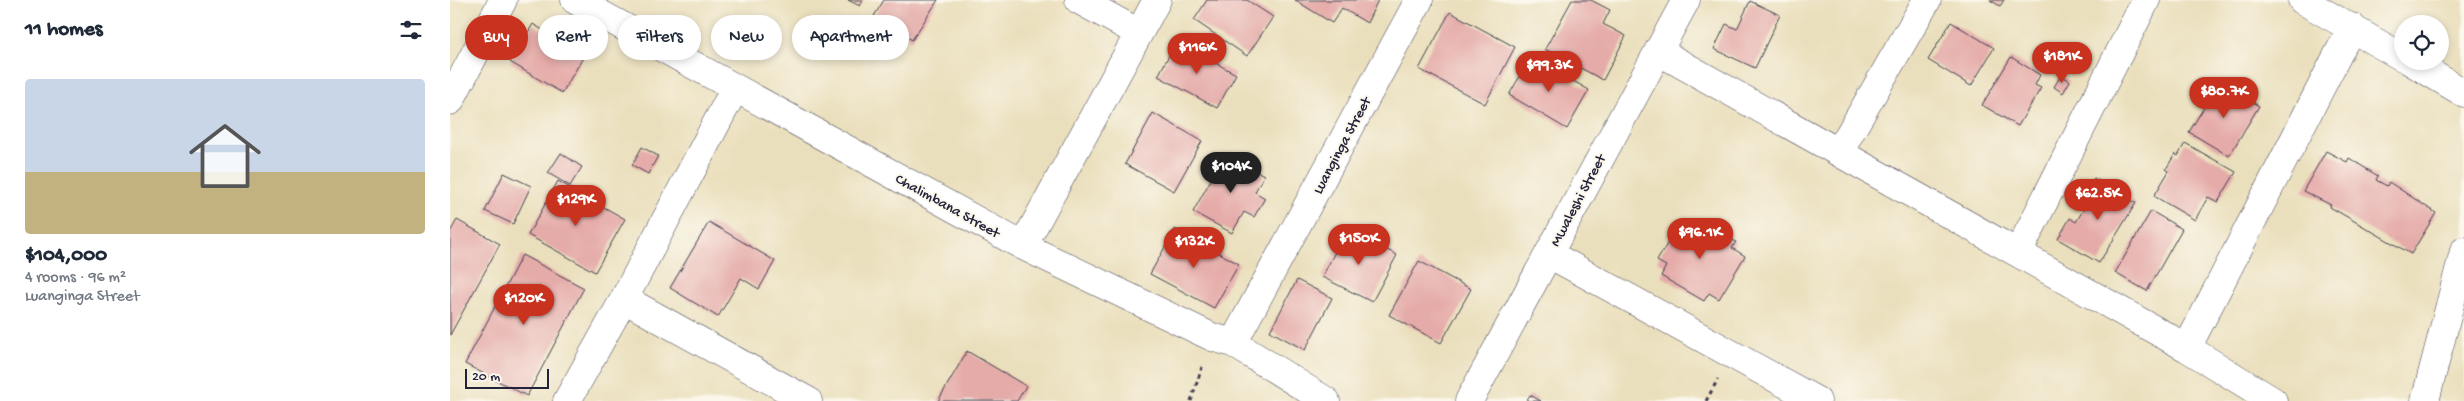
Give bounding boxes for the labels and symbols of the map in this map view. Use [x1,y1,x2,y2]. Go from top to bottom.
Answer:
pin: $116K [1162,32,1232,75]
pin: $181K [2027,42,2097,84]
pin: $99.3K [1508,51,1590,93]
pin: $80.7K [2183,76,2265,119]
street label: Luanginga Street [1310,93,1377,198]
street label: Mwaleshi Street [1547,150,1611,250]
pin: $104K [1196,152,1266,194]
street label: Chalimbana Street [892,171,1004,244]
pin: $62.5K [2057,178,2139,221]
pin: $129K [541,184,611,227]
pin: $96.1K [1659,218,1741,260]
pin: $150K [1324,224,1394,266]
pin: $132K [1159,226,1229,269]
pin: $120K [489,284,559,326]
scale bar [465,366,549,389]

